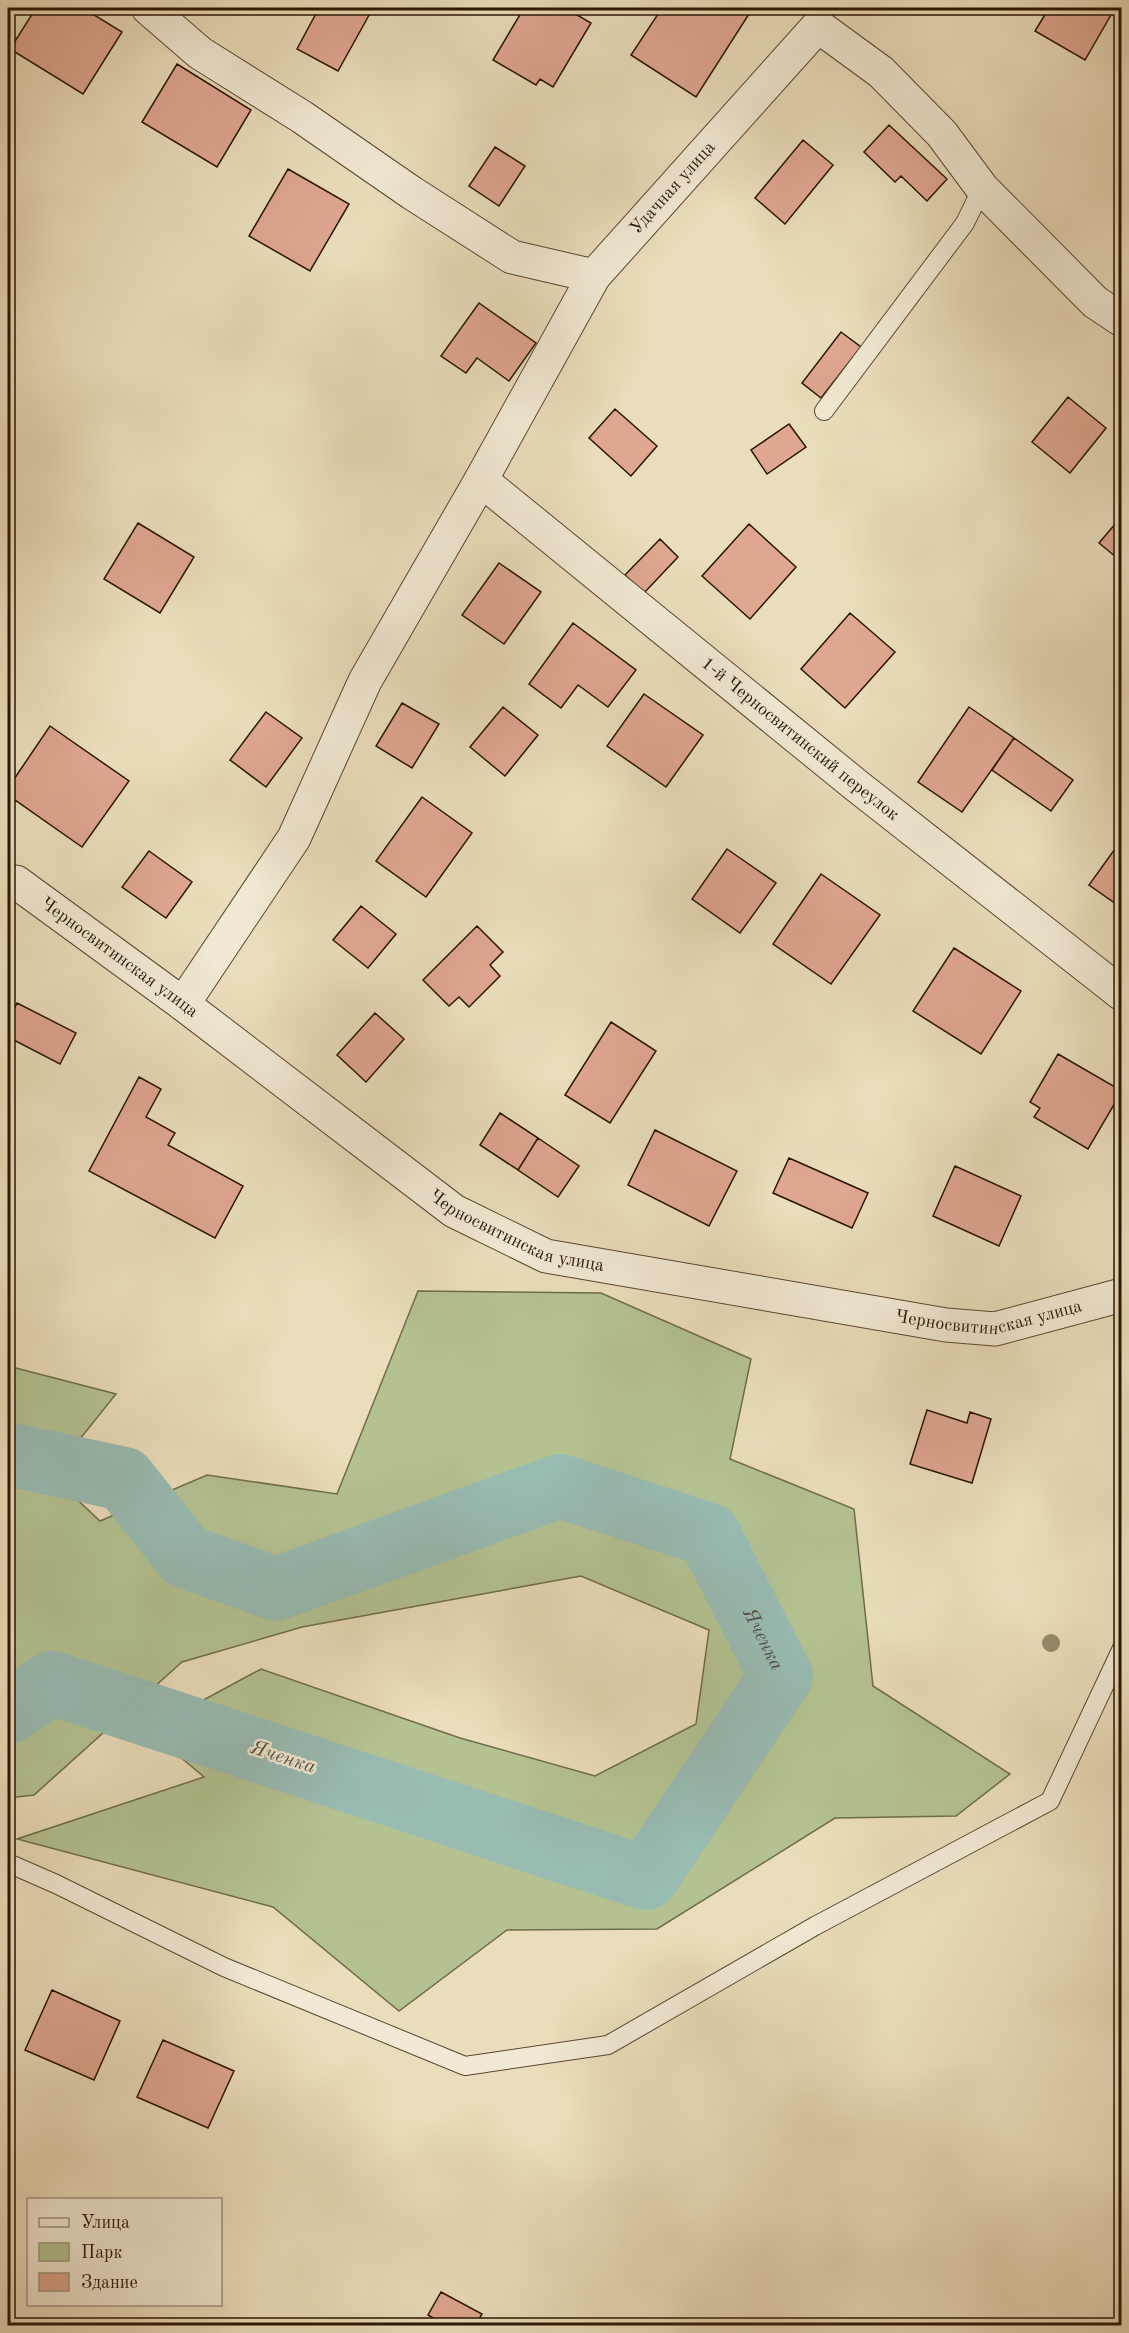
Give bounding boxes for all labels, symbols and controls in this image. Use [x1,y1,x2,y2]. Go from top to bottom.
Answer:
street label: Удачная улица [627,138,719,238]
street label: 1-й Черносвитинский переулок [698,654,902,824]
street label: Черносвитинская улица [37,894,201,1021]
street label: Черносвитинская улица [426,1186,606,1275]
street label: Черносвитинская улица [894,1297,1084,1338]
water label: Яченка [738,1605,787,1674]
water label: Яченка [248,1738,318,1778]
legend [27,2198,222,2306]
text: Улица [81,2214,130,2232]
text: Парк [81,2244,122,2262]
text: Здание [81,2274,138,2292]

